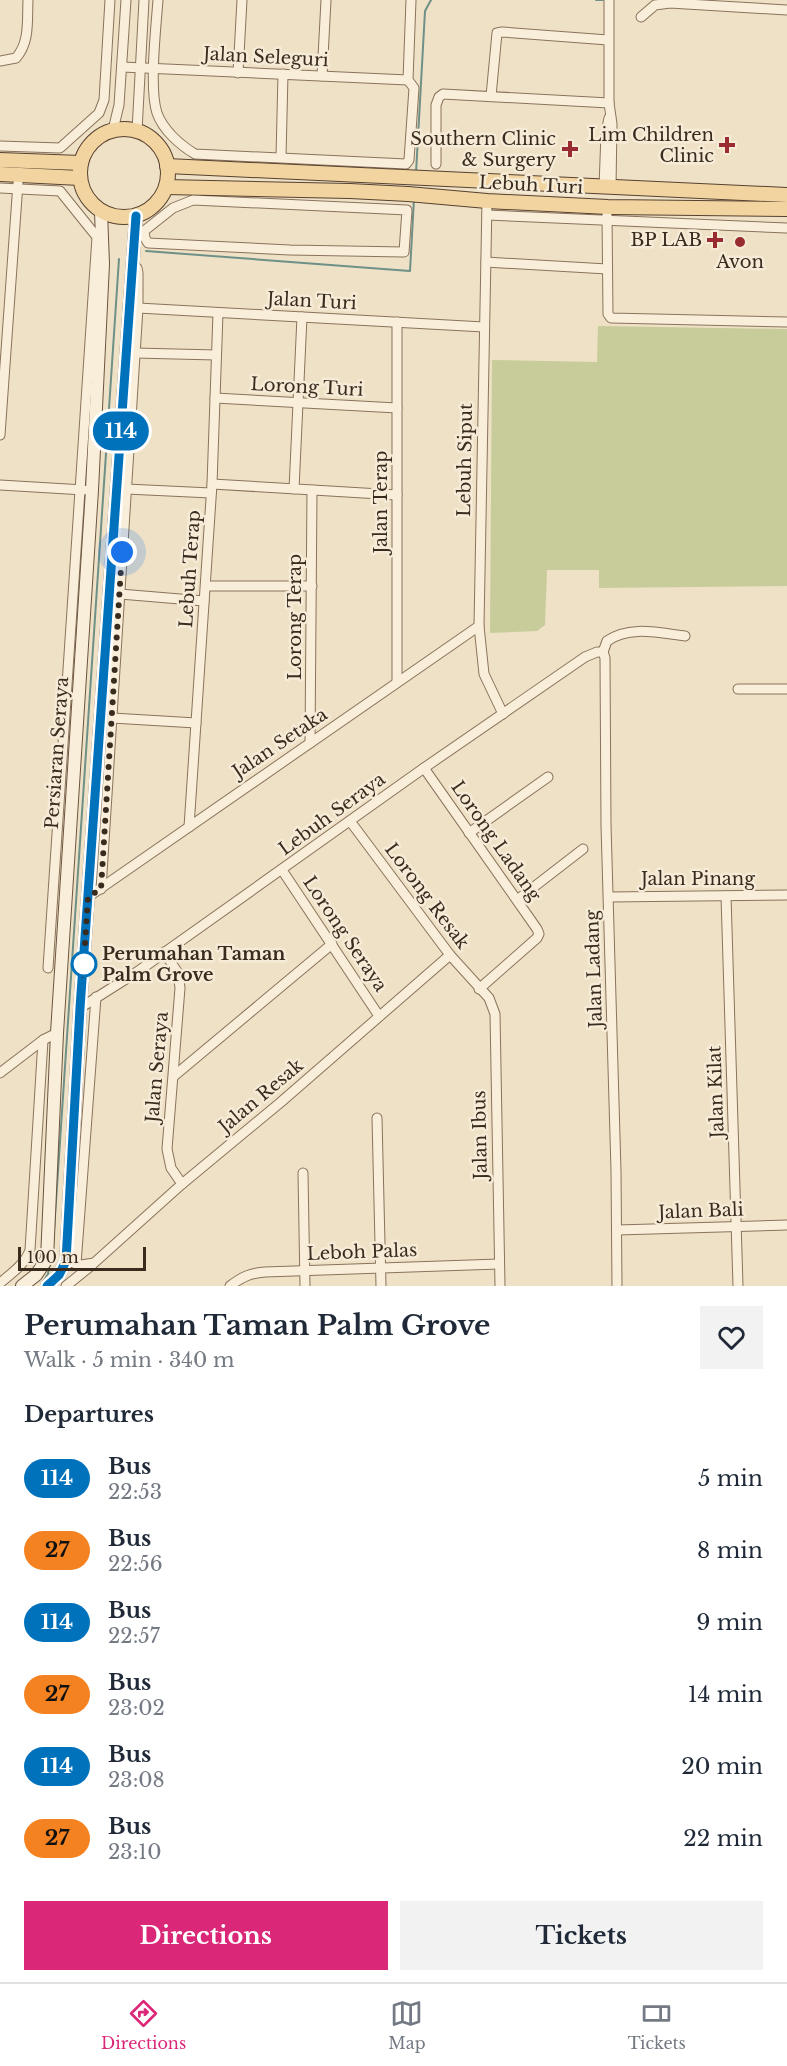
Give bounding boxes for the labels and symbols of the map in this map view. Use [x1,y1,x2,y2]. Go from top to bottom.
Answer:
street label: Jalan Seleguri [201,43,329,71]
place label: Lim Children Clinic [588,124,714,167]
place label: Southern Clinic & Surgery [410,128,556,171]
marker: Lim Children Clinic [718,136,736,154]
marker: Southern Clinic & Surgery [561,140,579,158]
street label: Lebuh Turi [478,171,584,199]
place label: BP LAB [631,229,702,251]
marker: BP LAB [706,231,724,249]
marker: Avon [733,235,747,249]
place label: Avon [715,251,764,273]
street label: Jalan Turi [265,288,357,314]
street label: Lorong Turi [250,373,364,401]
street label: Lebuh Siput [453,403,477,517]
line badge: 114 [86,412,156,450]
street label: Jalan Terap [370,451,392,555]
street label: Lebuh Terap [175,509,205,629]
your location [107,537,137,567]
street label: Lorong Terap [284,554,306,680]
street label: Persiaran Seraya [41,676,73,830]
street label: Jalan Setaka [227,703,332,784]
street label: Lebuh Seraya [274,768,390,860]
street label: Lorong Ladang [446,777,546,905]
street label: Lorong Resak [380,839,474,953]
street label: Jalan Pinang [639,868,755,890]
street label: Lorong Seraya [298,872,392,996]
street label: Jalan Ladang [581,909,607,1030]
place label: Perumahan Taman Palm Grove [102,943,285,986]
marker: Perumahan Taman Palm Grove [71,951,97,977]
street label: Jalan Seraya [141,1011,173,1125]
street label: Jalan Kilat [703,1045,729,1141]
street label: Jalan Resak [213,1054,308,1139]
street label: Jalan Ibus [468,1090,492,1182]
street label: Jalan Bali [656,1199,744,1224]
street label: Leboh Palas [306,1239,418,1265]
scale bar [18,1244,146,1272]

